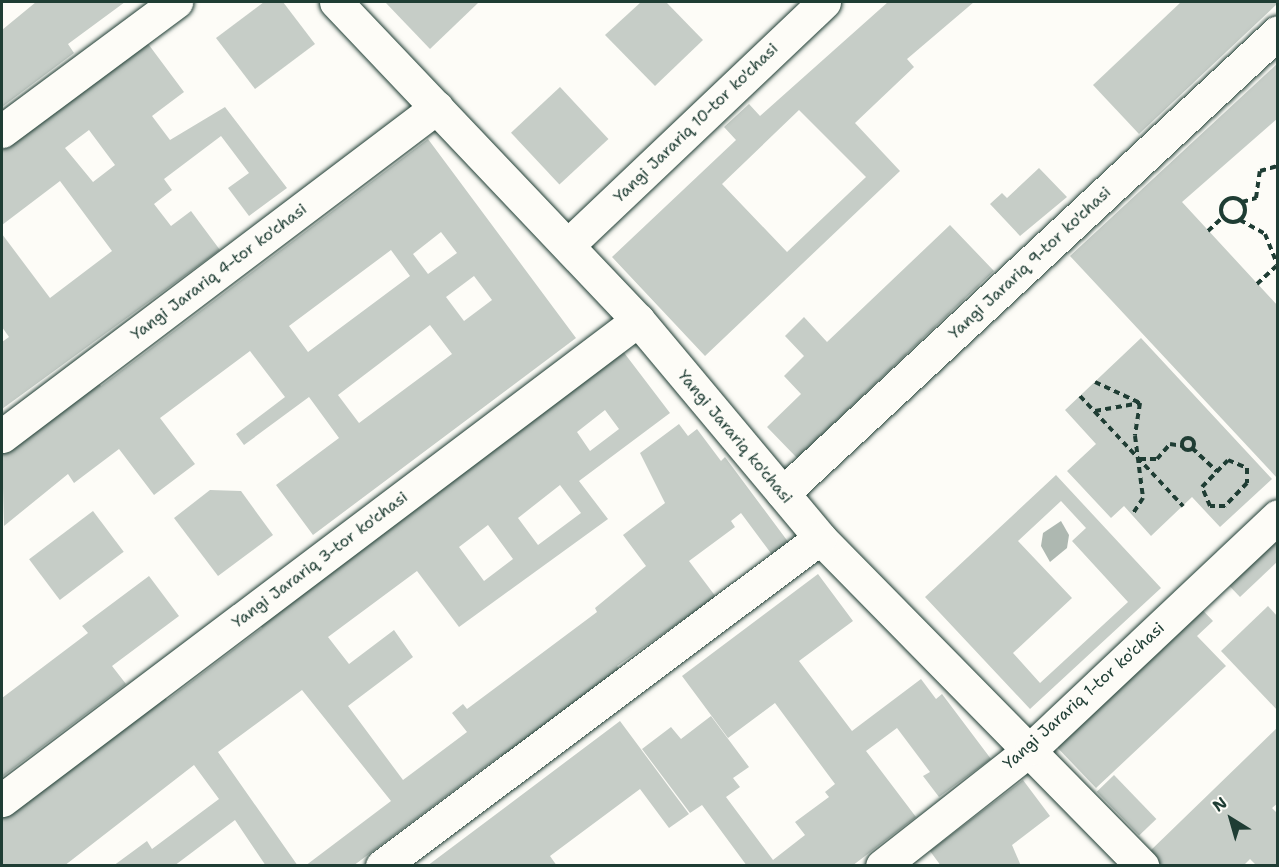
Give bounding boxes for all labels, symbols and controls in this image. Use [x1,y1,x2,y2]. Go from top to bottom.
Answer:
street label: Yangi Jarariq 10-tor ko'chasi [610,39,782,207]
street label: Yangi Jarariq 9-tor ko'chasi [945,183,1115,343]
street label: Yangi Jarariq 4-tor ko'chasi [127,200,311,344]
street label: Yangi Jarariq ko'chasi [674,366,796,508]
street label: Yangi Jarariq 3-tor ko'chasi [228,488,412,632]
street label: Yangi Jarariq 1-tor ko'chasi [999,619,1169,773]
north arrow [1201,789,1261,849]
text: N [1208,792,1231,816]

